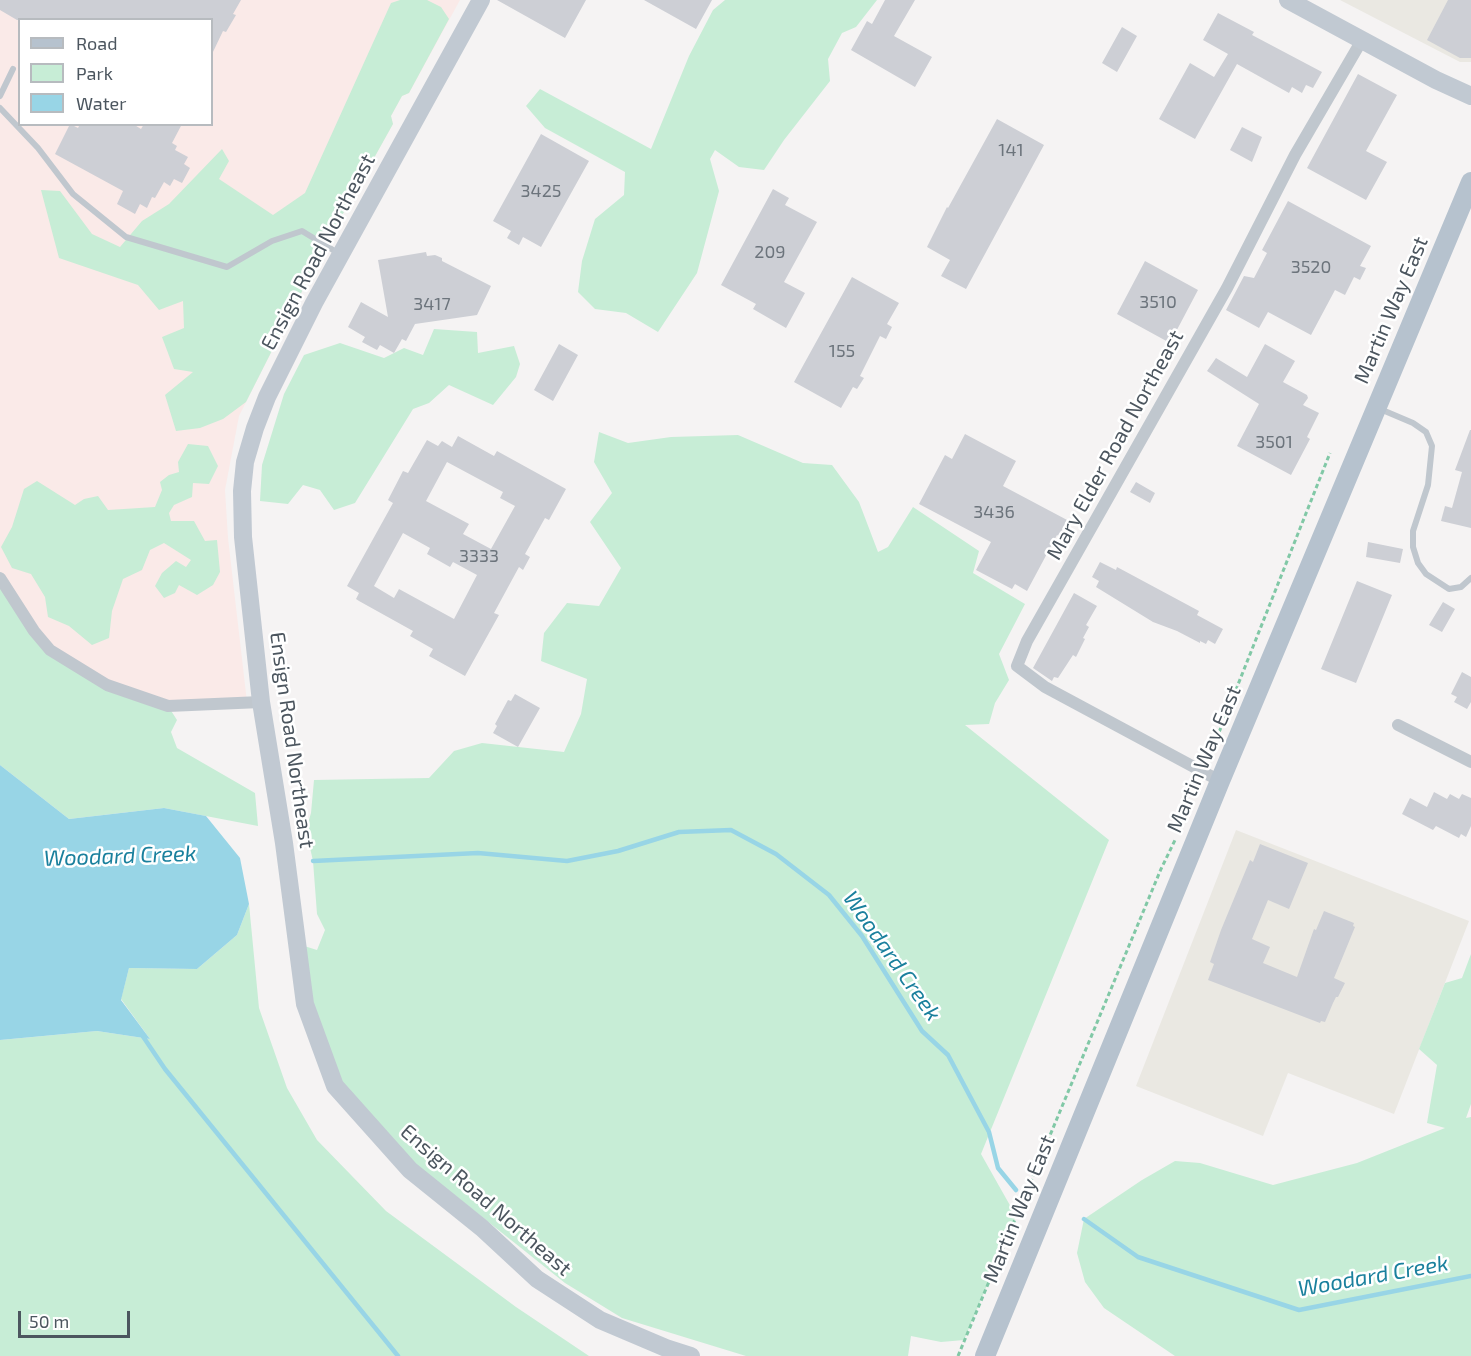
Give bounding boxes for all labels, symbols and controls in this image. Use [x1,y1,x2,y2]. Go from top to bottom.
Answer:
legend [18,18,213,126]
text: Road [76,32,117,54]
text: Park [76,62,113,84]
text: Water [76,92,126,114]
house number: 141 [998,139,1024,161]
street label: Ensign Road Northeast [256,150,380,354]
house number: 3425 [521,180,561,202]
street label: Martin Way East [1349,233,1433,387]
house number: 209 [754,241,786,263]
house number: 3520 [1291,256,1331,278]
house number: 3510 [1139,291,1177,313]
house number: 3417 [413,293,451,315]
street label: Mary Elder Road Northeast [1041,326,1189,564]
house number: 155 [829,340,855,362]
house number: 3501 [1255,431,1293,453]
house number: 3436 [973,501,1015,523]
house number: 3333 [459,545,499,567]
street label: Ensign Road Northeast [264,630,320,850]
street label: Martin Way East [1162,682,1246,836]
water label: Woodard Creek [43,840,197,872]
water label: Woodard Creek [837,886,947,1026]
street label: Ensign Road Northeast [395,1119,577,1281]
street label: Martin Way East [978,1131,1060,1287]
water label: Woodard Creek [1296,1250,1450,1302]
scale bar [21,1299,134,1337]
text: 50 m [29,1310,69,1332]

